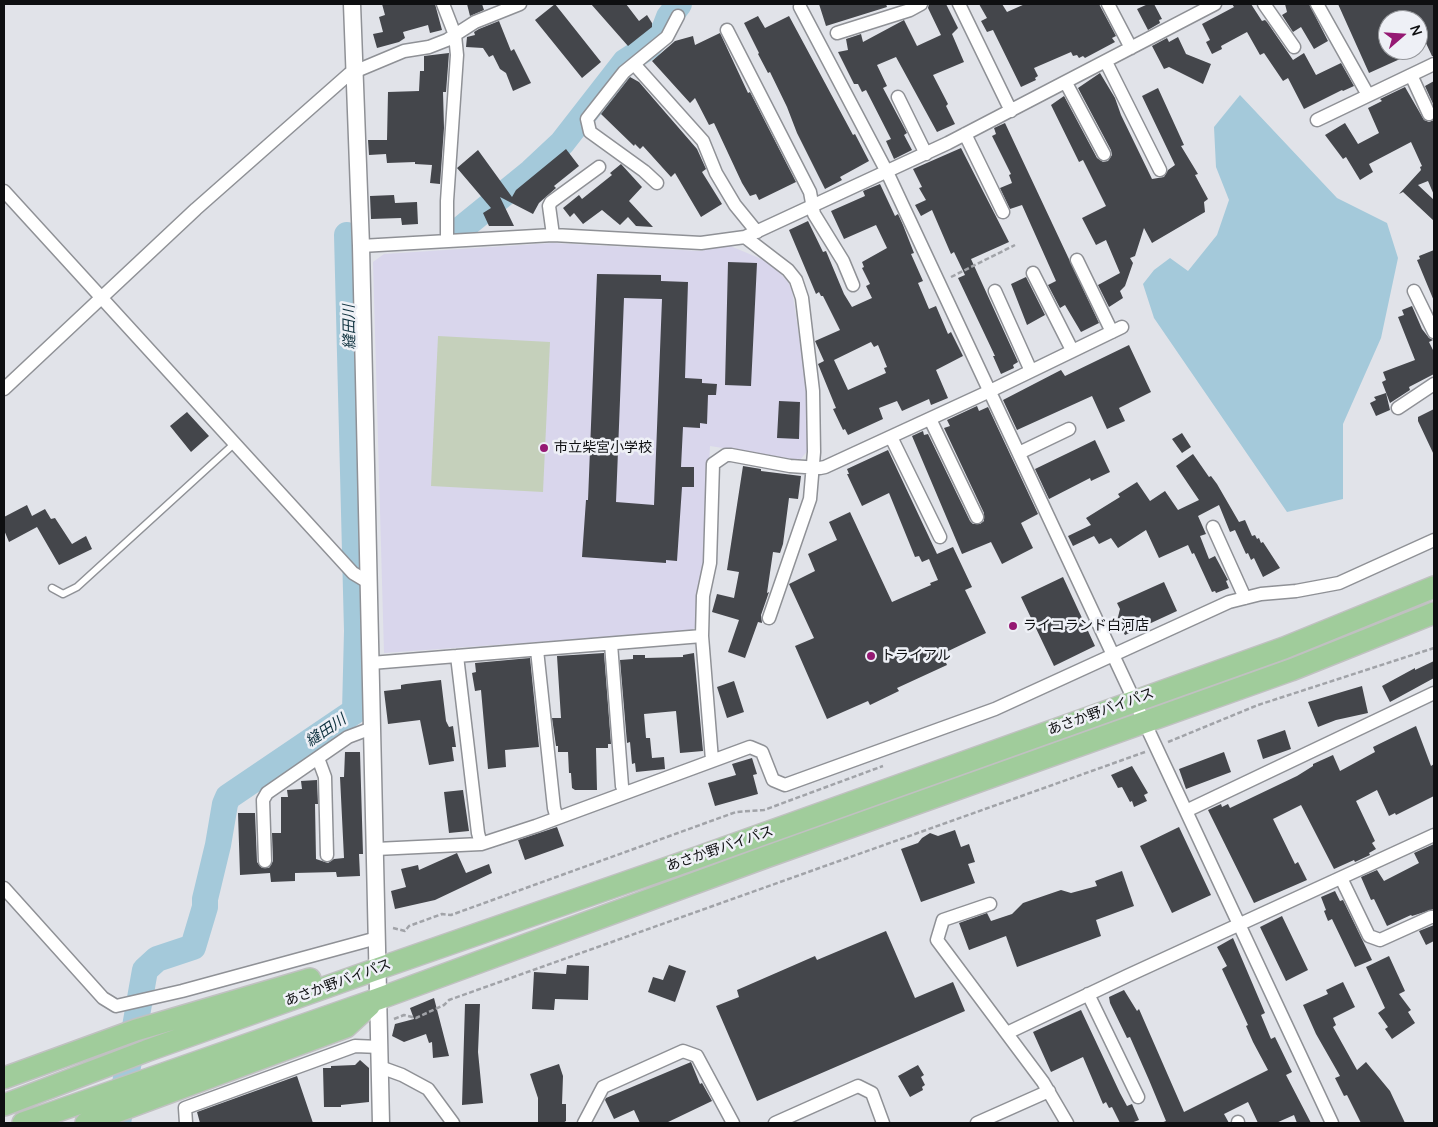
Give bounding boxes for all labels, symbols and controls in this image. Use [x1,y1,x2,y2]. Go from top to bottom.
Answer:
north arrow [1378,10,1428,60]
text: N [1406,22,1427,38]
water label: 縫田川 [341,304,359,350]
place label: 市立柴宮小学校 [554,440,652,456]
marker: 市立柴宮小学校 [538,442,550,454]
place label: ライコランド白河店 [1023,618,1149,634]
marker: ライコランド白河店 [1007,620,1019,632]
place label: トライアル [881,648,951,664]
marker: トライアル [865,650,877,662]
street label: あさか野バイパス [1046,685,1156,739]
water label: 縫田川 [302,711,350,751]
street label: あさか野バイパス [664,823,776,875]
street label: あさか野バイパス [283,956,393,1010]

